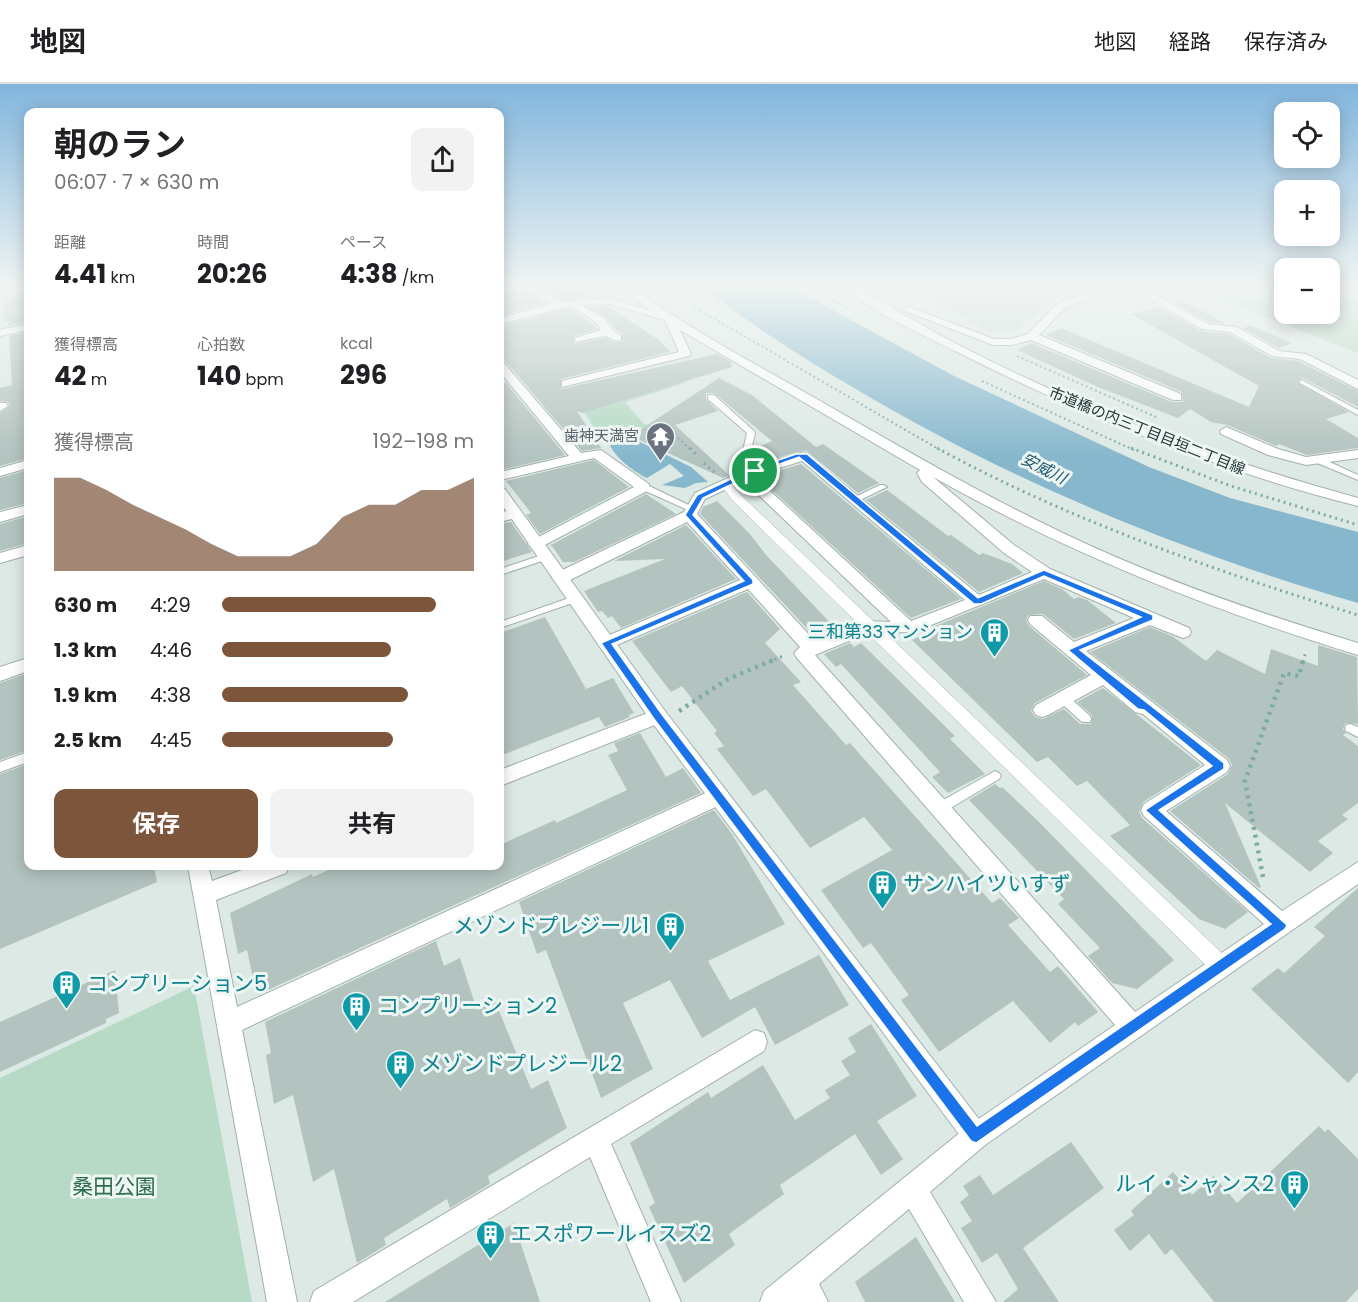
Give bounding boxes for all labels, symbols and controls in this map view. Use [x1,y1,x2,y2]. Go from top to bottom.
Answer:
text: 地図 [30,22,86,61]
text: 地図 [1094,27,1136,56]
text: 経路 [1169,27,1211,56]
text: 保存済み [1244,27,1328,56]
map controls [1274,102,1340,324]
button: locate [1274,102,1340,168]
text: 朝のラン [54,121,186,168]
button: share [411,128,474,191]
text: 06:07 · 7 × 630 m [54,168,219,196]
button: + [1274,180,1340,246]
text: 距離 [54,231,86,254]
text: 時間 [197,231,229,254]
text: ペース [340,231,387,254]
text: 4.41 [54,256,106,292]
text: 20:26 [197,256,268,292]
text: 4:38 [340,256,398,292]
button: − [1274,258,1340,324]
text: km [106,266,135,289]
text: /km [398,266,434,289]
text: kcal [340,332,373,355]
text: 獲得標高 [54,333,118,356]
text: 心拍数 [197,333,245,356]
text: 296 [340,357,387,393]
text: 42 [54,358,86,394]
text: 140 [197,358,241,394]
text: m [86,368,107,391]
text: bpm [241,368,284,391]
street label: 市道橋の内三丁目目垣二丁目線 [1046,381,1248,480]
temple icon: 歯神天満宮 [644,420,676,462]
place label: 歯神天満宮 [564,425,639,446]
text: 192–198 m [372,427,474,455]
text: 獲得標高 [54,428,134,456]
pin [729,445,780,496]
water label: 安威川 [1017,447,1072,490]
icon: arrive [738,454,771,487]
text: 630 m [54,591,117,619]
text: 4:29 [150,591,191,619]
building icon: 三和第33マンション [978,616,1010,658]
place label: 三和第33マンション [808,619,973,644]
text: 1.3 km [54,636,117,664]
text: 4:46 [150,636,192,664]
text: 1.9 km [54,681,117,709]
text: 4:38 [150,681,191,709]
text: 2.5 km [54,726,122,754]
text: 4:45 [150,726,192,754]
button: 保存 [54,789,258,858]
button: 共有 [270,789,474,858]
building icon: サンハイツいすず [866,868,898,910]
place label: サンハイツいすず [903,869,1071,898]
building icon: メゾンドプレジール1 [654,910,686,952]
place label: メゾンドプレジール1 [453,911,649,940]
building icon: コンプリーション5 [50,968,82,1010]
place label: コンプリーション5 [87,969,267,998]
building icon: コンプリーション2 [341,990,373,1032]
place label: コンプリーション2 [378,991,557,1020]
building icon: メゾンドプレジール2 [384,1048,416,1090]
place label: メゾンドプレジール2 [421,1049,622,1078]
building icon: ルイ・シャンス2 [1279,1168,1311,1210]
place label: ルイ・シャンス2 [1115,1169,1274,1198]
park label: 桑田公園 [72,1172,156,1201]
building icon: エスポワールイスズ2 [474,1218,506,1260]
place label: エスポワールイスズ2 [511,1219,711,1248]

